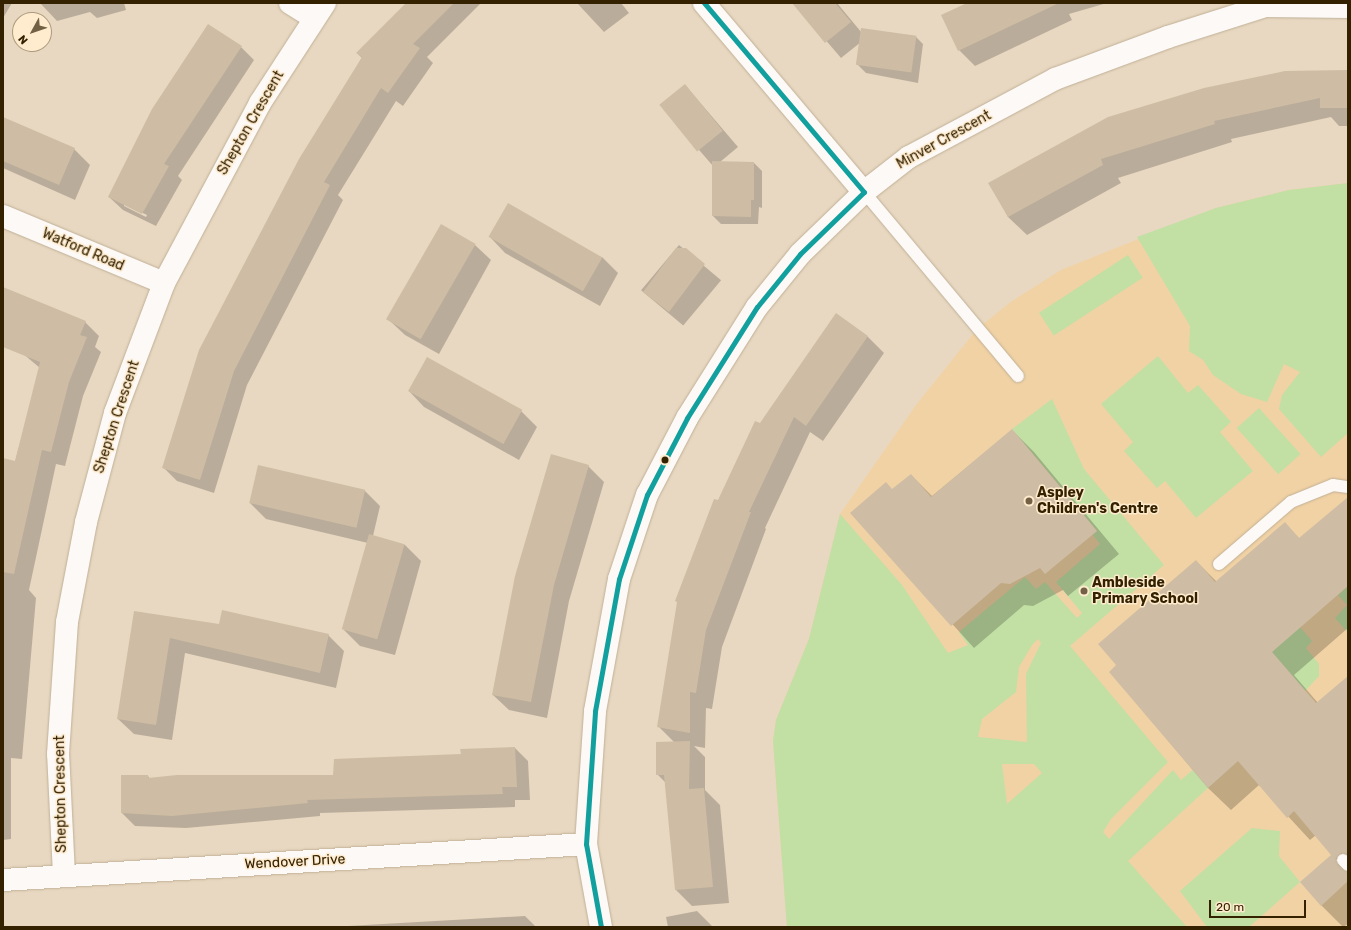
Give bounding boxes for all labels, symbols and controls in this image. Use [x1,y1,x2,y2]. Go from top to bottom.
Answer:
north arrow [12,12,52,52]
text: N [16,32,31,47]
street label: Shepton Crescent [214,68,288,178]
street label: Minver Crescent [894,107,994,173]
street label: Watford Road [39,225,127,275]
street label: Shepton Crescent [91,358,143,476]
unlabelled marker [660,455,670,465]
place label: Aspley Children's Centre [1037,485,1158,518]
marker: Aspley Children's Centre [1024,496,1034,506]
place label: Ambleside Primary School [1092,575,1198,608]
marker: Ambleside Primary School [1079,586,1089,596]
street label: Shepton Crescent [52,735,70,853]
street label: Wendover Drive [244,851,346,873]
scale bar [1211,892,1308,918]
text: 20 m [1216,900,1244,914]

